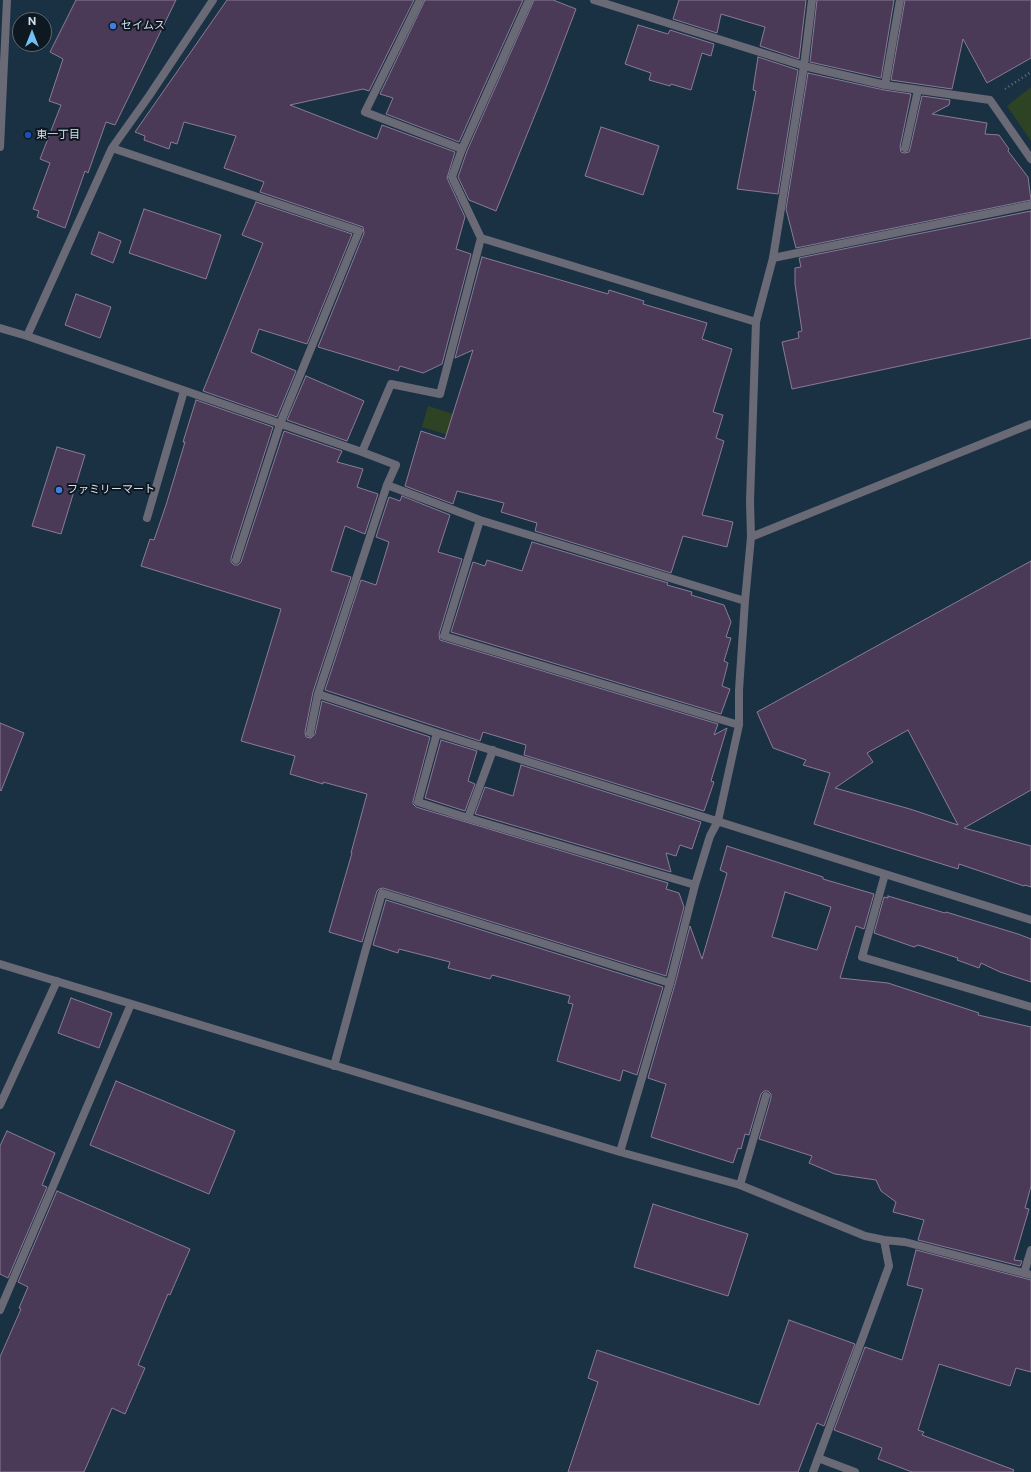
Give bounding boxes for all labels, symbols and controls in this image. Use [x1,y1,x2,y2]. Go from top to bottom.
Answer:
north arrow [12,12,52,52]
text: N [28,15,36,27]
place label: セイムス [121,19,165,33]
marker: セイムス [108,21,118,31]
place label: 東一丁目 [36,128,80,142]
marker: 東一丁目 [23,130,33,140]
place label: ファミリーマート [67,483,155,497]
marker: ファミリーマート [54,485,64,495]

